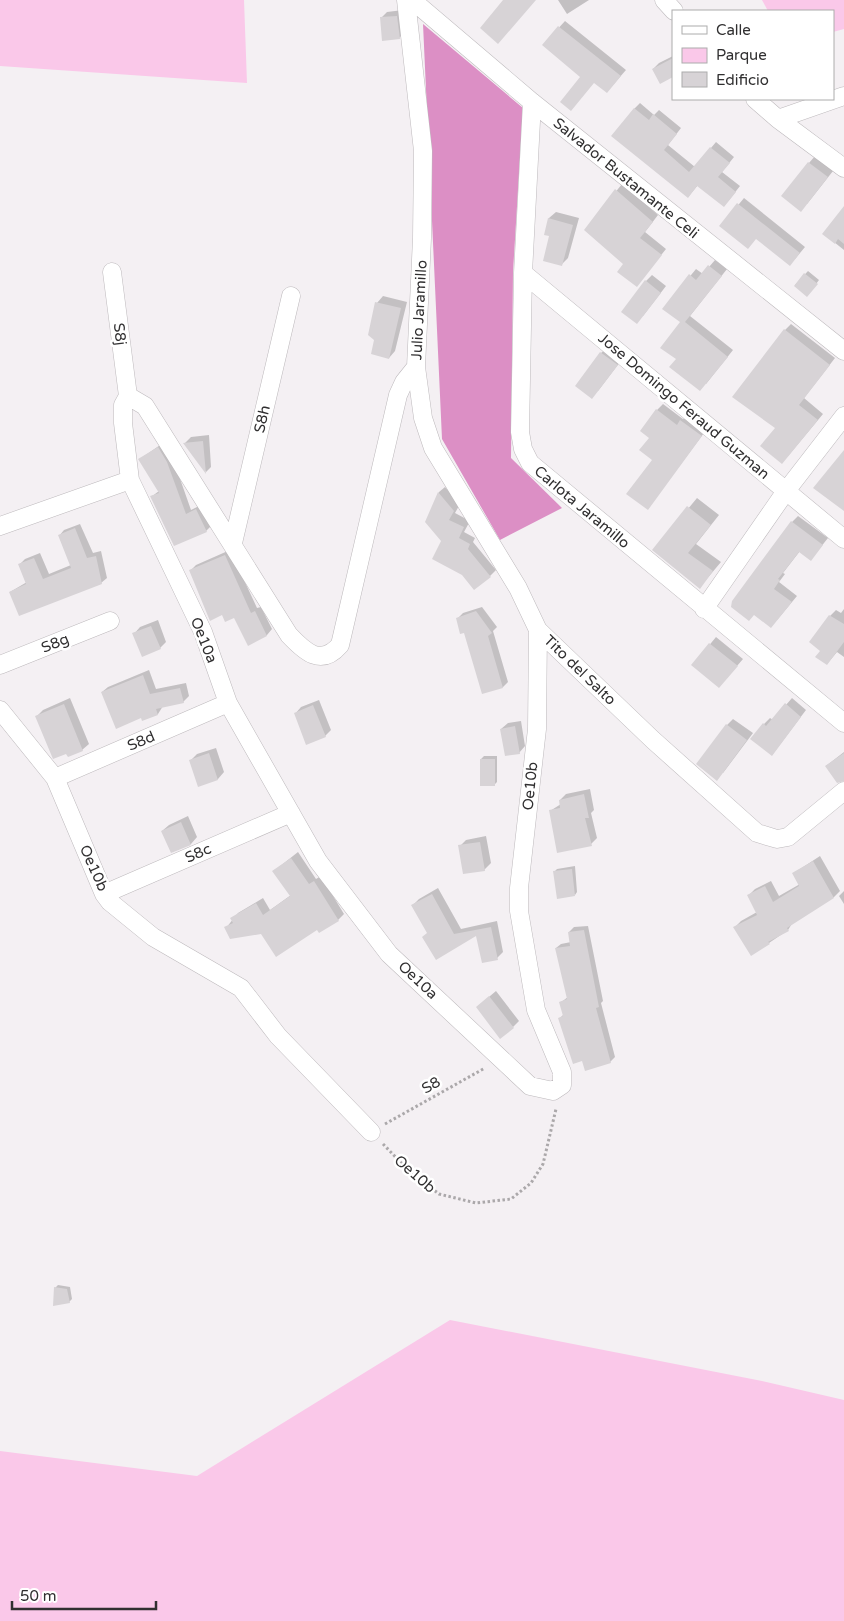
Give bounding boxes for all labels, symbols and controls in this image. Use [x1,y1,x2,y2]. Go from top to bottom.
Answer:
legend [672,10,834,100]
text: Calle [716,21,751,39]
text: Parque [716,46,767,64]
text: Edificio [716,71,769,89]
street label: Salvador Bustamante Celi [550,114,702,242]
street label: Julio Jaramillo [407,259,431,361]
street label: S8j [110,322,130,346]
street label: Jose Domingo Feraud Guzman [595,329,773,483]
street label: S8h [250,403,274,435]
street label: Carlota Jaramillo [531,462,633,552]
street label: Oe10a [187,615,221,665]
street label: S8g [39,629,71,657]
street label: Tito del Salto [540,631,620,709]
street label: S8d [125,727,157,755]
street label: Oe10b [519,761,541,811]
street label: S8c [182,839,214,867]
street label: Oe10b [76,842,112,894]
street label: Oe10a [394,957,442,1003]
street label: S8 [418,1073,444,1097]
street label: Oe10b [391,1151,439,1197]
scale bar [12,1578,156,1610]
text: 50 m [20,1587,57,1605]

